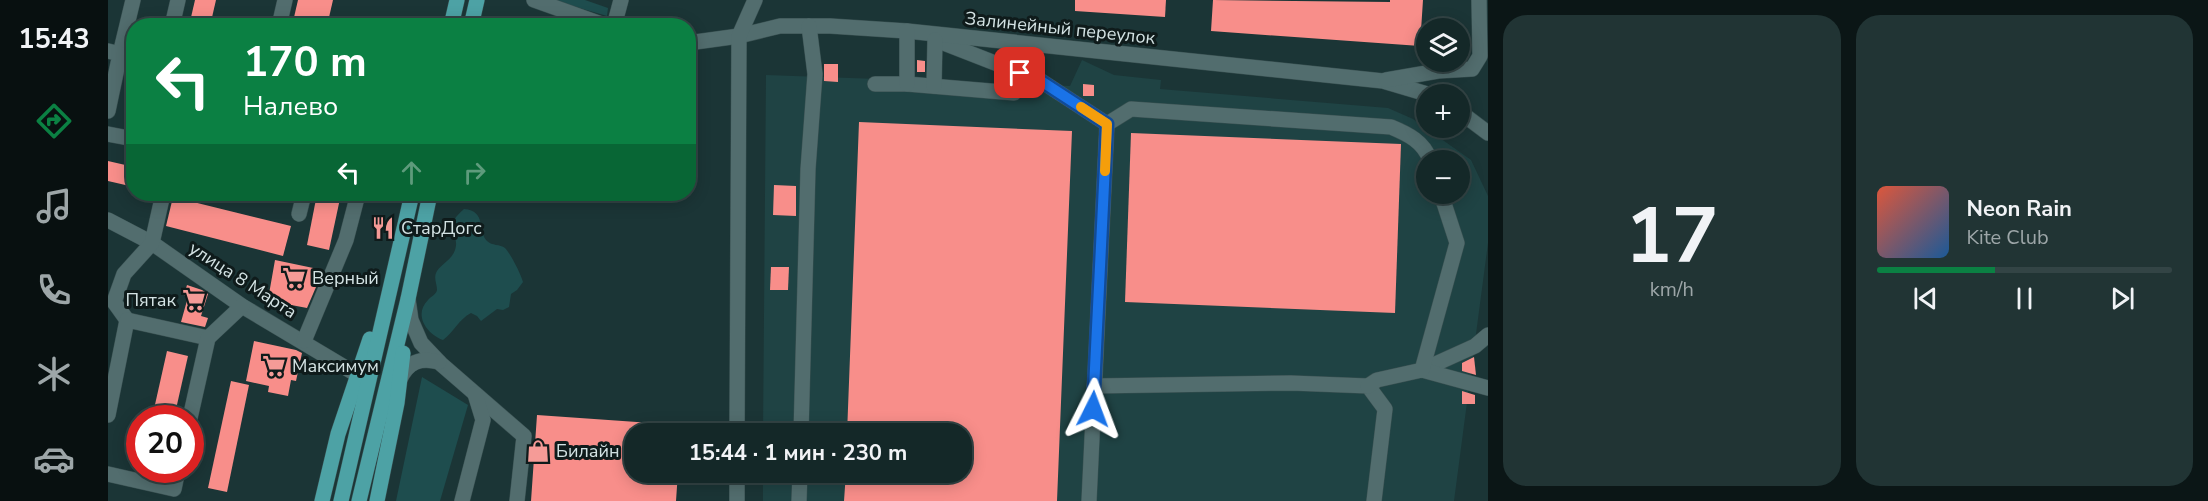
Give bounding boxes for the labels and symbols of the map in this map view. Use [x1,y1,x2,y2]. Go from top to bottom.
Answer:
street label: Залинейный переулок [964,6,1157,50]
pin [994,47,1045,98]
restaurant icon: СтарДогс [370,215,396,241]
place label: СтарДогс [401,216,482,240]
street label: улица 8 Марта [185,236,301,324]
supermarket icon: Верный [281,265,307,291]
place label: Верный [312,266,379,290]
supermarket icon: Пятак [181,287,207,313]
place label: Пятак [126,288,177,312]
supermarket icon: Максимум [261,353,287,379]
place label: Максимум [292,354,379,378]
position arrow [1061,377,1125,441]
speed limit sign: 20 [126,405,204,483]
shop icon: Билайн [525,438,551,464]
place label: Билайн [556,439,620,463]

